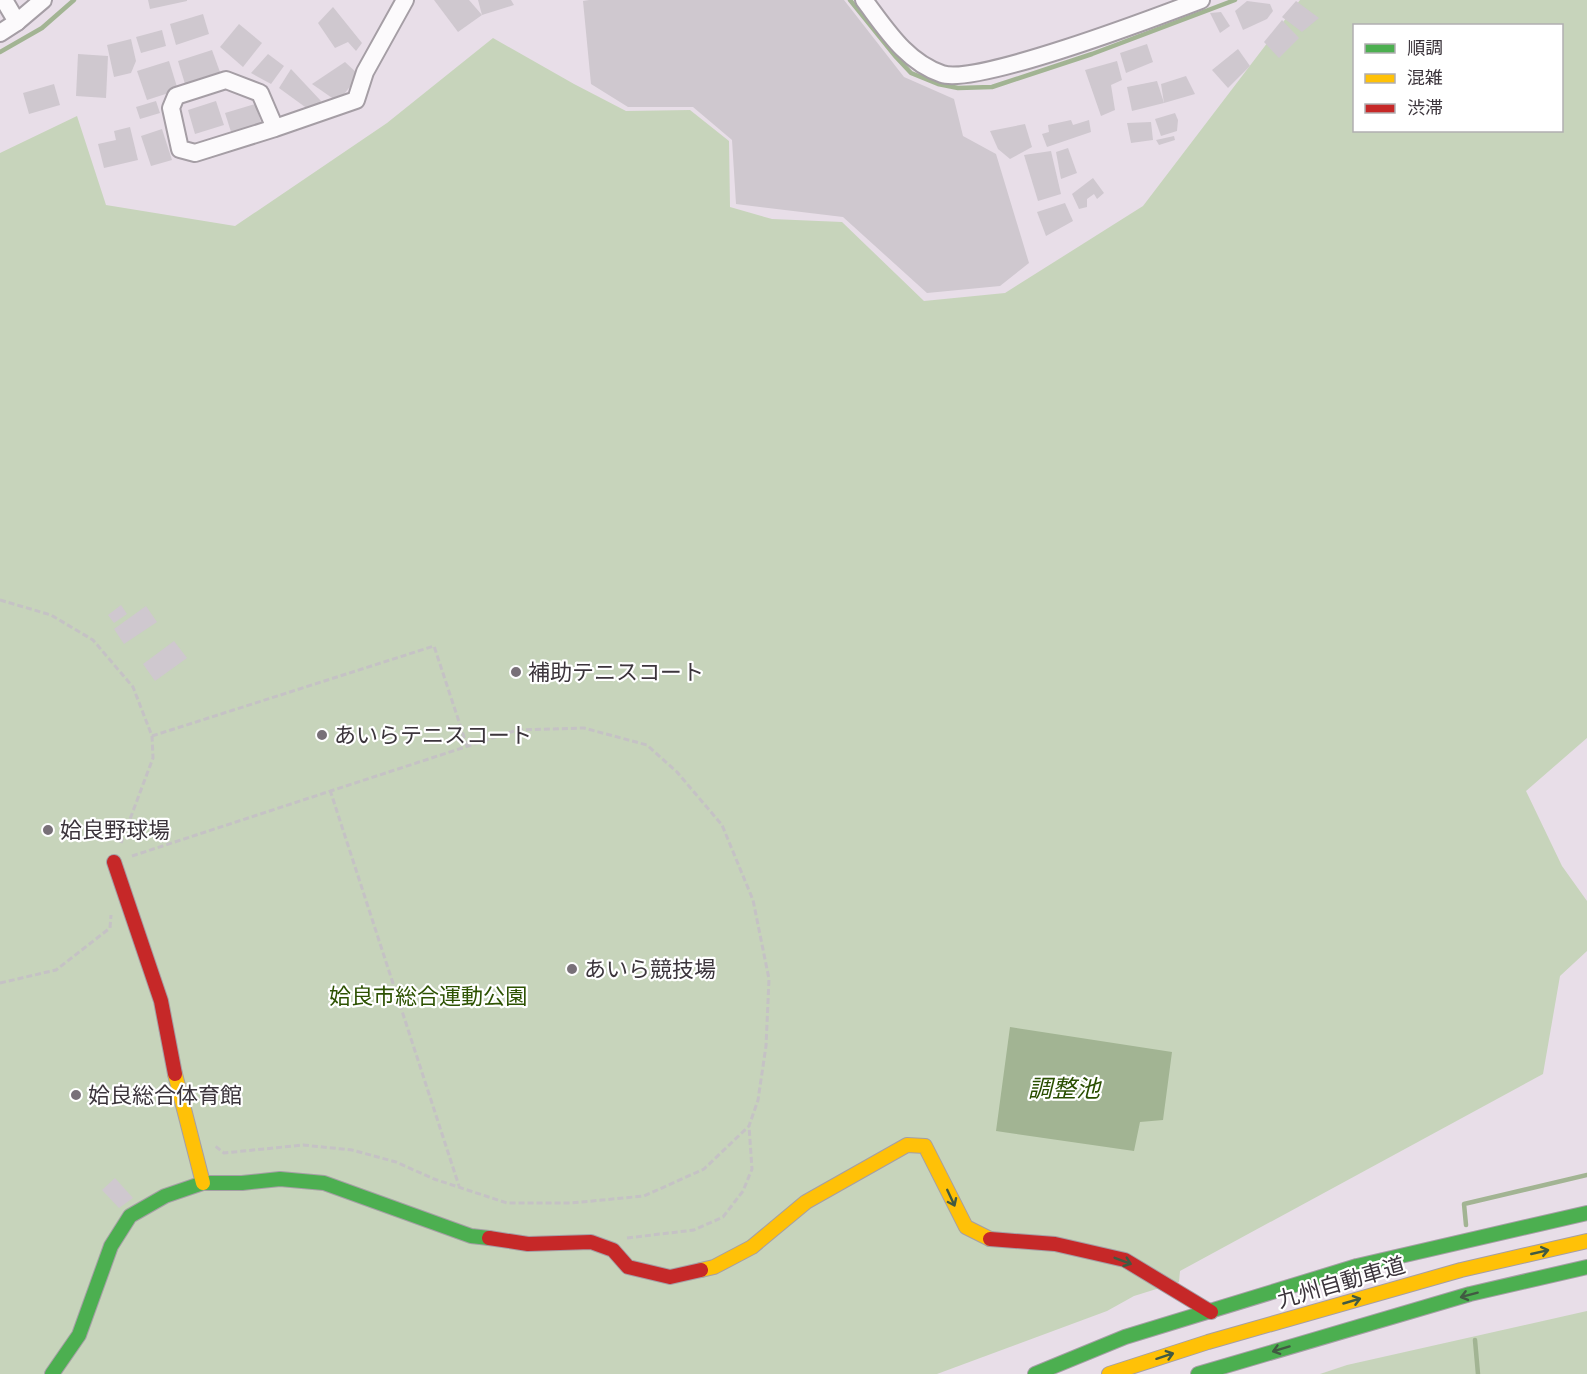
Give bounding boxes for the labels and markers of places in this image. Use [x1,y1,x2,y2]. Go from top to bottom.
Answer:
place label: 補助テニスコート [528,655,704,689]
marker: 補助テニスコート [509,665,523,679]
place label: あいらテニスコート [334,718,532,752]
marker: あいらテニスコート [315,728,329,742]
place label: 姶良野球場 [60,813,170,847]
marker: 姶良野球場 [41,823,55,837]
place label: あいら競技場 [584,952,716,986]
marker: あいら競技場 [565,962,579,976]
place label: 姶良総合体育館 [88,1078,242,1112]
marker: 姶良総合体育館 [69,1088,83,1102]

